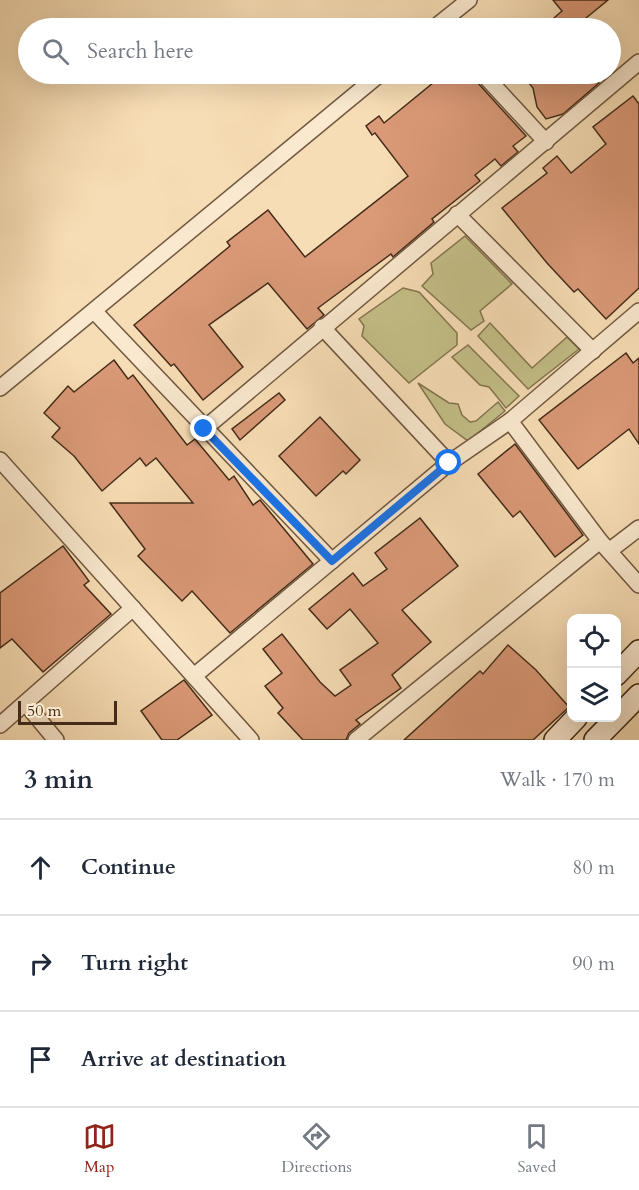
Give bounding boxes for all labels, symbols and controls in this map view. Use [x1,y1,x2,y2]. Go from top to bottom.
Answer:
search box [18,18,621,84]
icon: search [39,35,72,68]
text: Search here [87,36,194,66]
route end [190,415,216,441]
route start [435,449,461,475]
map controls [567,614,621,722]
button: locate [567,614,621,668]
button: layers [567,668,621,722]
scale bar [18,698,117,726]
text: 50 m [27,700,61,722]
text: 3 min [24,762,93,797]
text: Walk · 170 m [500,766,615,793]
icon: ahead [24,851,57,884]
text: Continue [81,852,176,882]
text: 80 m [572,854,615,881]
icon: right [24,947,57,980]
text: Turn right [81,948,188,978]
text: 90 m [572,950,615,977]
icon: arrive [24,1043,57,1076]
text: Arrive at destination [81,1044,286,1074]
tab: Map [83,1120,116,1178]
tab: Directions [281,1120,352,1178]
tab: Saved [517,1120,556,1178]

